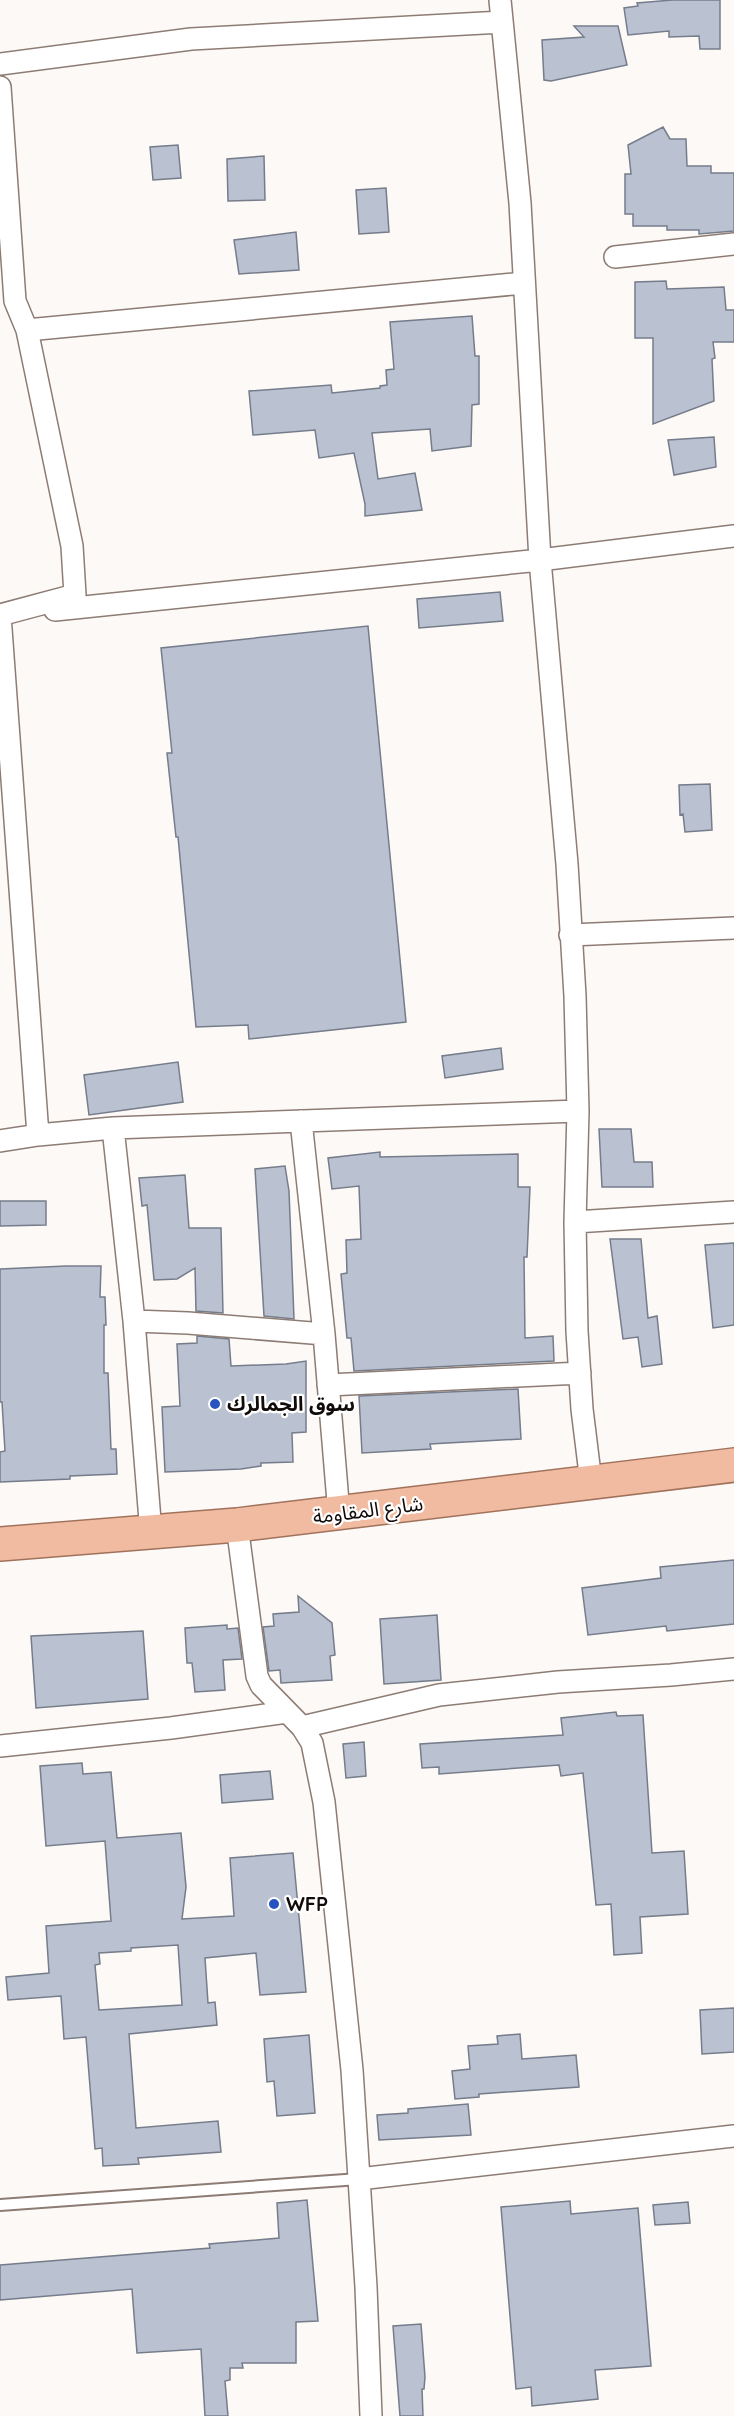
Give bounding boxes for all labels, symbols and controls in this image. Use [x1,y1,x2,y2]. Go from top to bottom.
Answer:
place label: سوق الجمالرك [227,1391,355,1416]
marker: سوق الجمالرك [208,1397,222,1411]
street label: شارع المقاومة [311,1490,425,1532]
place label: WFP [286,1891,328,1916]
marker: WFP [267,1897,281,1911]

